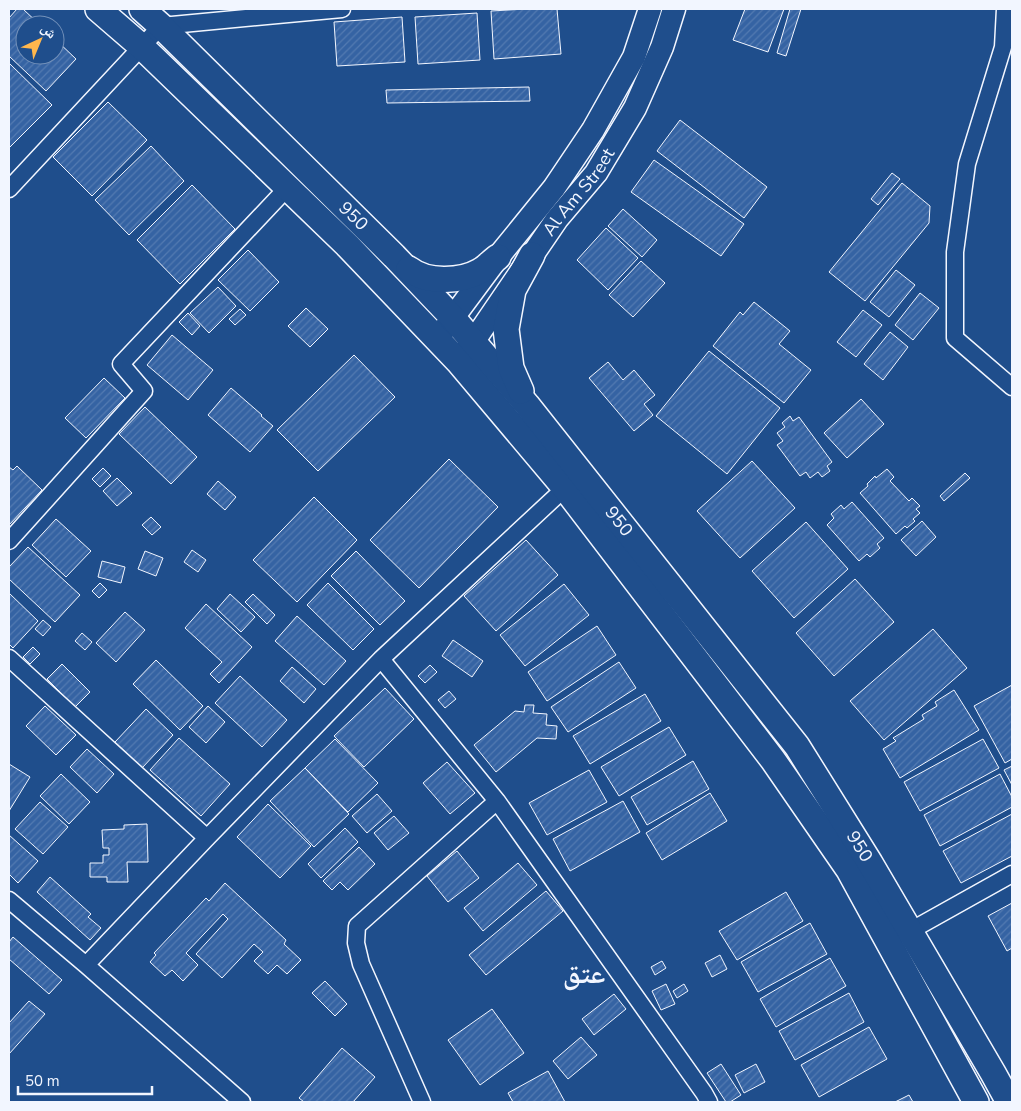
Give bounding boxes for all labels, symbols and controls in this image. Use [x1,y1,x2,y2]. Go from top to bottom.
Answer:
north arrow [15,15,65,65]
text: ش [37,19,61,43]
street label: Al Am Street [537,143,621,241]
street label: 950 [334,196,373,236]
street label: 950 [600,501,639,541]
street label: 950 [841,826,878,867]
district label: عتق [563,955,605,993]
scale bar [18,1064,151,1096]
text: 50 m [25,1071,60,1091]

